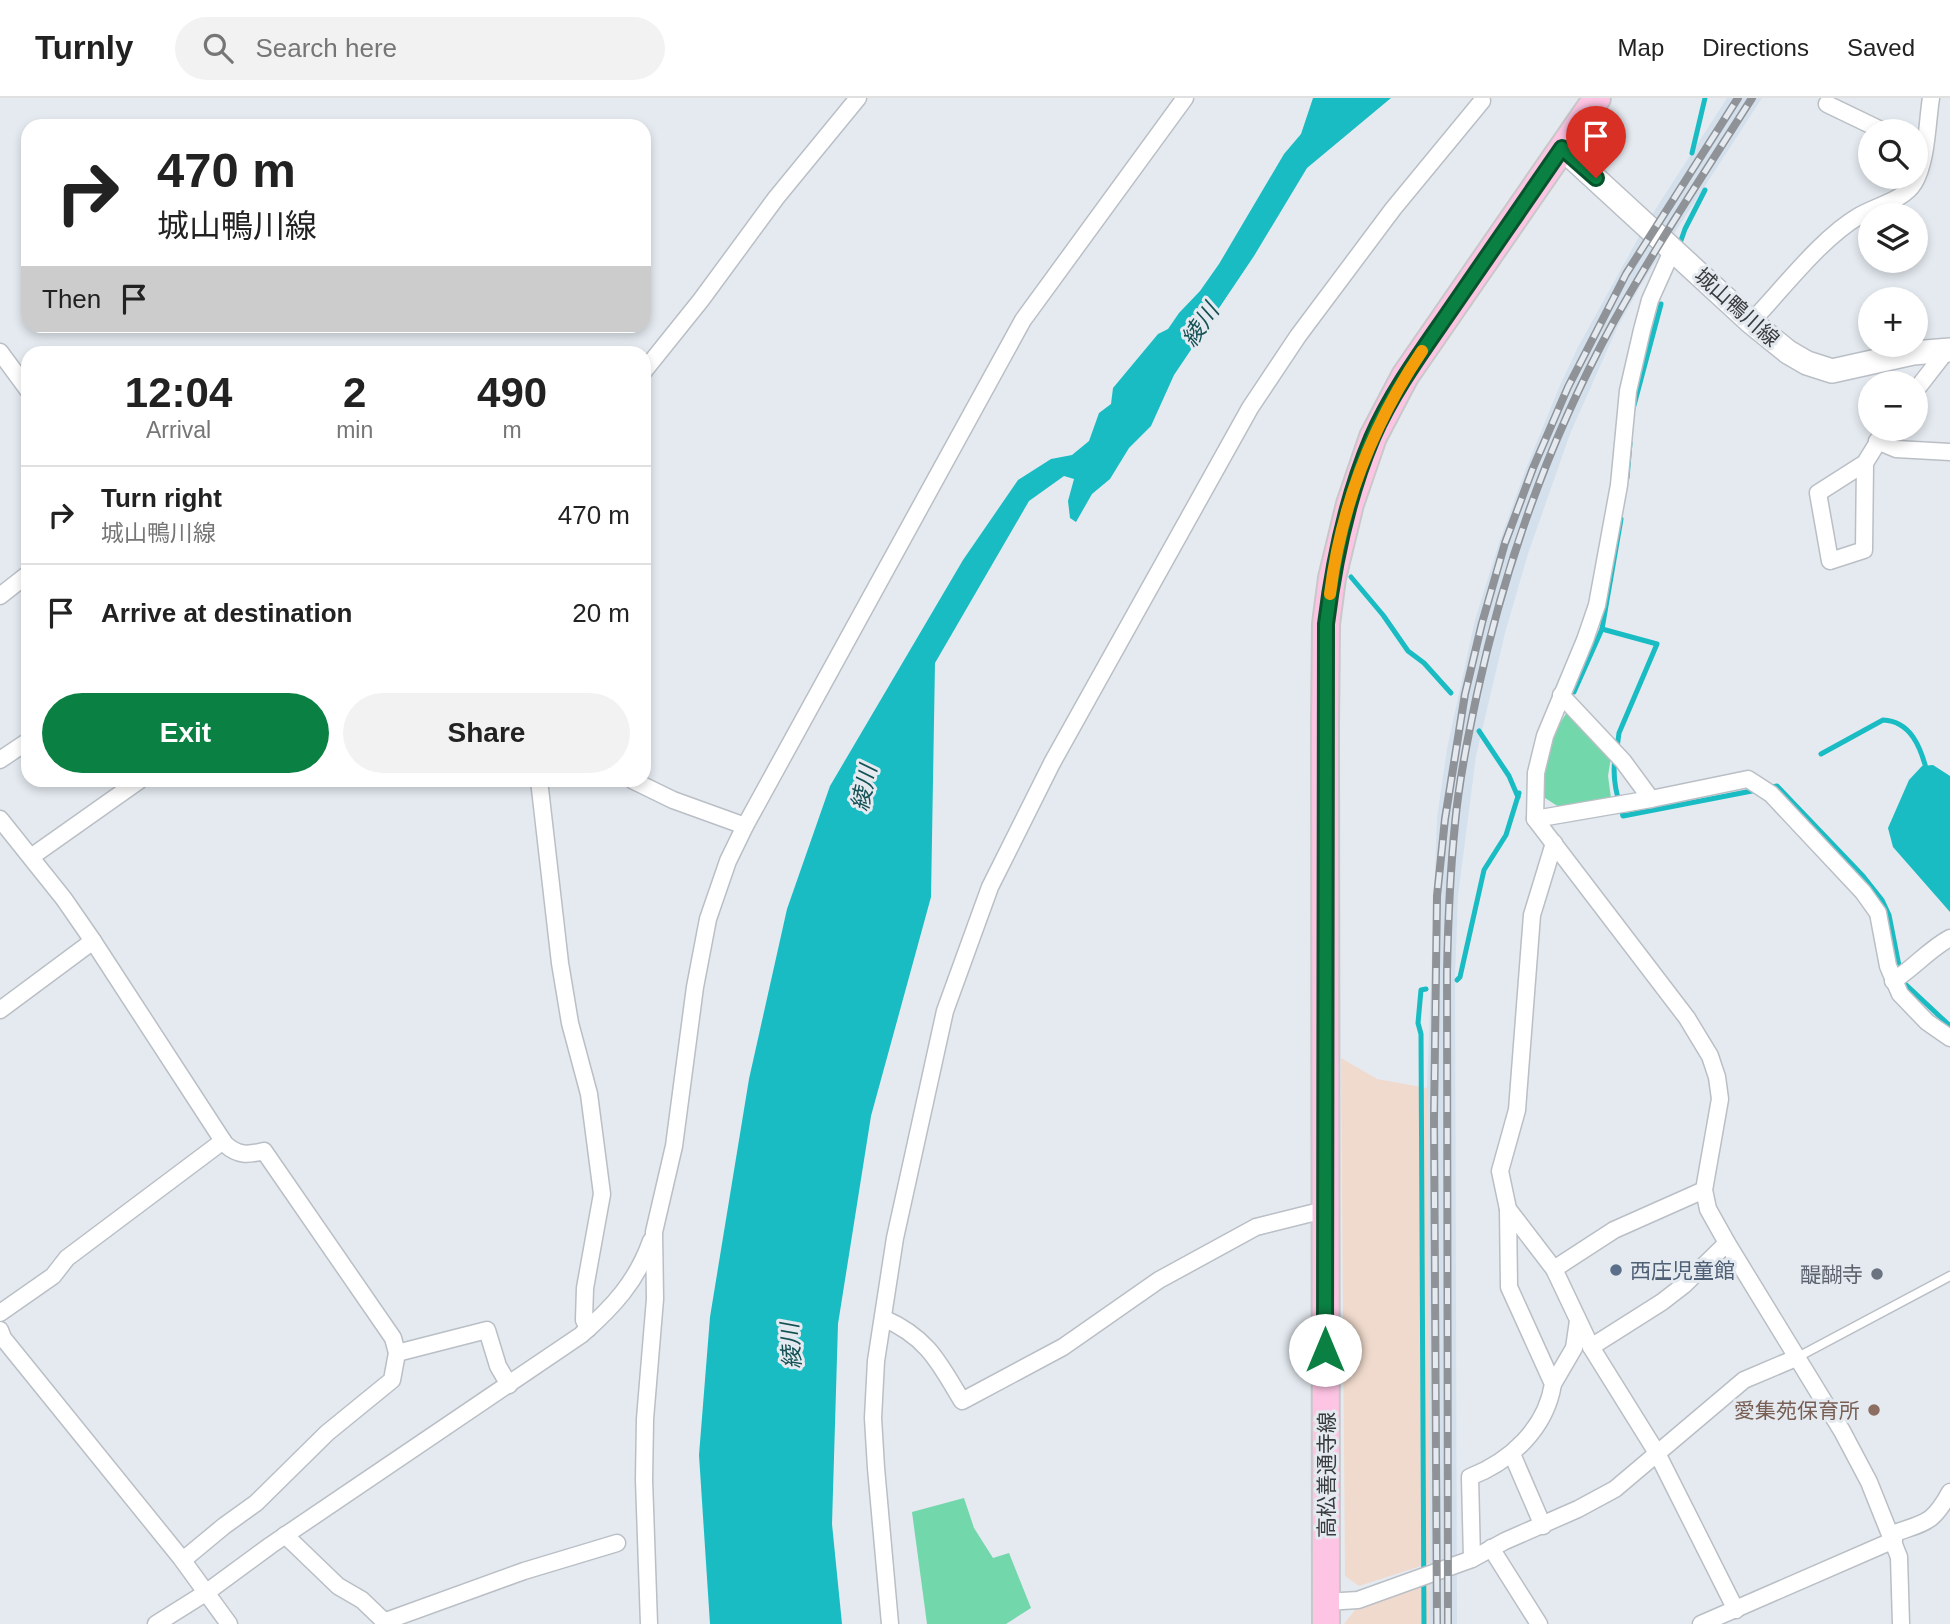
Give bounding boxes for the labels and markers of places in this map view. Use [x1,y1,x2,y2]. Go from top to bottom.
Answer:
pin [1566,106,1626,178]
place label: 西庄児童館 [1630,1259,1735,1282]
marker: 西庄児童館 [1608,1262,1624,1278]
place label: 醍醐寺 [1800,1263,1863,1286]
marker: 醍醐寺 [1869,1266,1885,1282]
place label: 愛集苑保育所 [1734,1399,1860,1422]
marker: 愛集苑保育所 [1866,1402,1882,1418]

